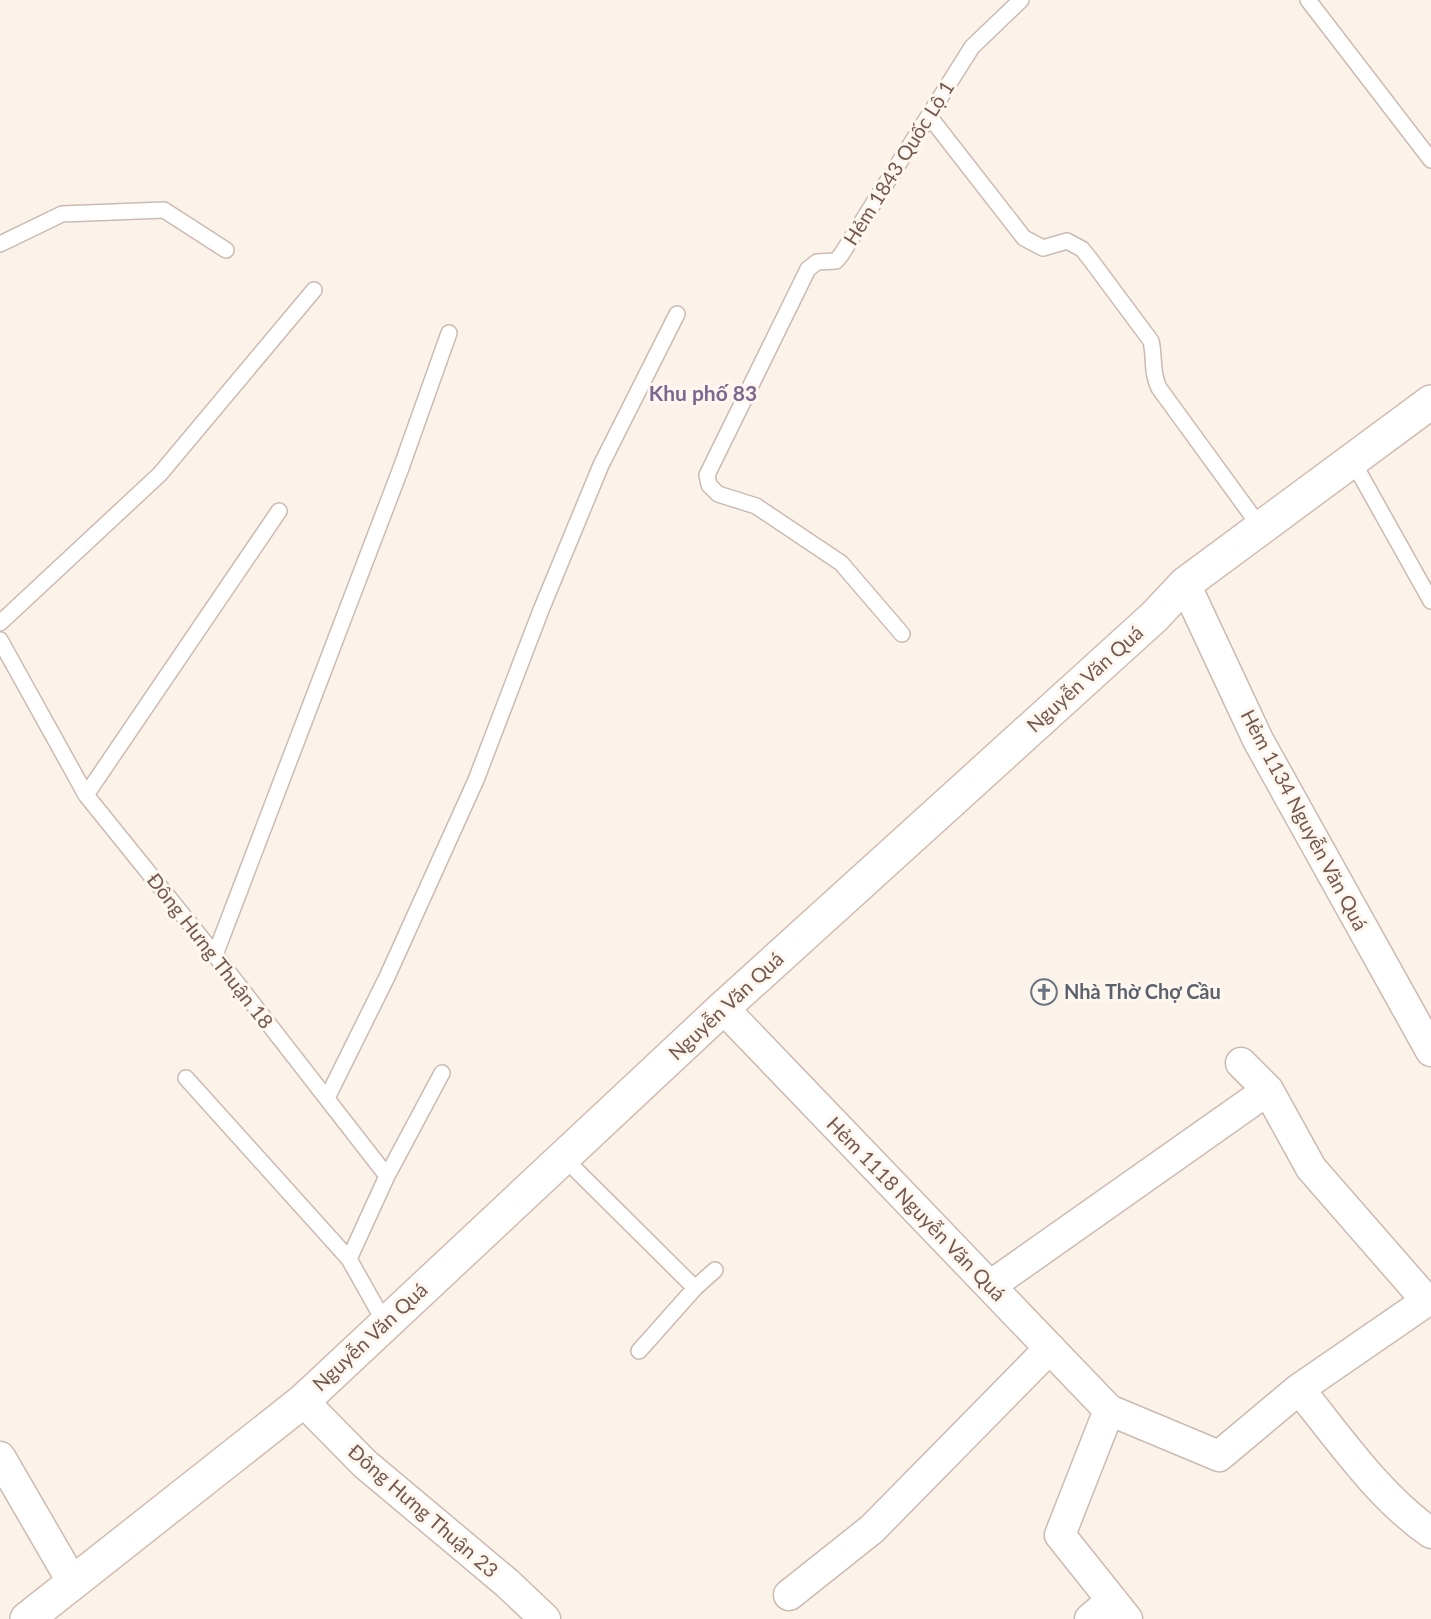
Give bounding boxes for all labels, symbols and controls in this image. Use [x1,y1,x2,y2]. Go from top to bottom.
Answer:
street label: Hẻm 1843 Quốc Lộ 1 [838,76,958,249]
district label: Khu phố 83 [649,380,757,405]
street label: Nguyễn Văn Quá [1021,620,1147,737]
street label: Hẻm 1134 Nguyễn Văn Quá [1236,705,1373,934]
street label: Đông Hưng Thuận 18 [143,868,279,1033]
street label: Nguyễn Văn Quá [663,946,788,1065]
church icon: Nhà Thờ Chợ Cầu [1029,977,1059,1007]
place label: Nhà Thờ Chợ Cầu [1064,979,1221,1003]
street label: Hẻm 1118 Nguyễn Văn Quá [822,1111,1011,1305]
street label: Nguyễn Văn Quá [307,1277,432,1396]
street label: Đông Hưng Thuận 23 [344,1439,503,1582]

